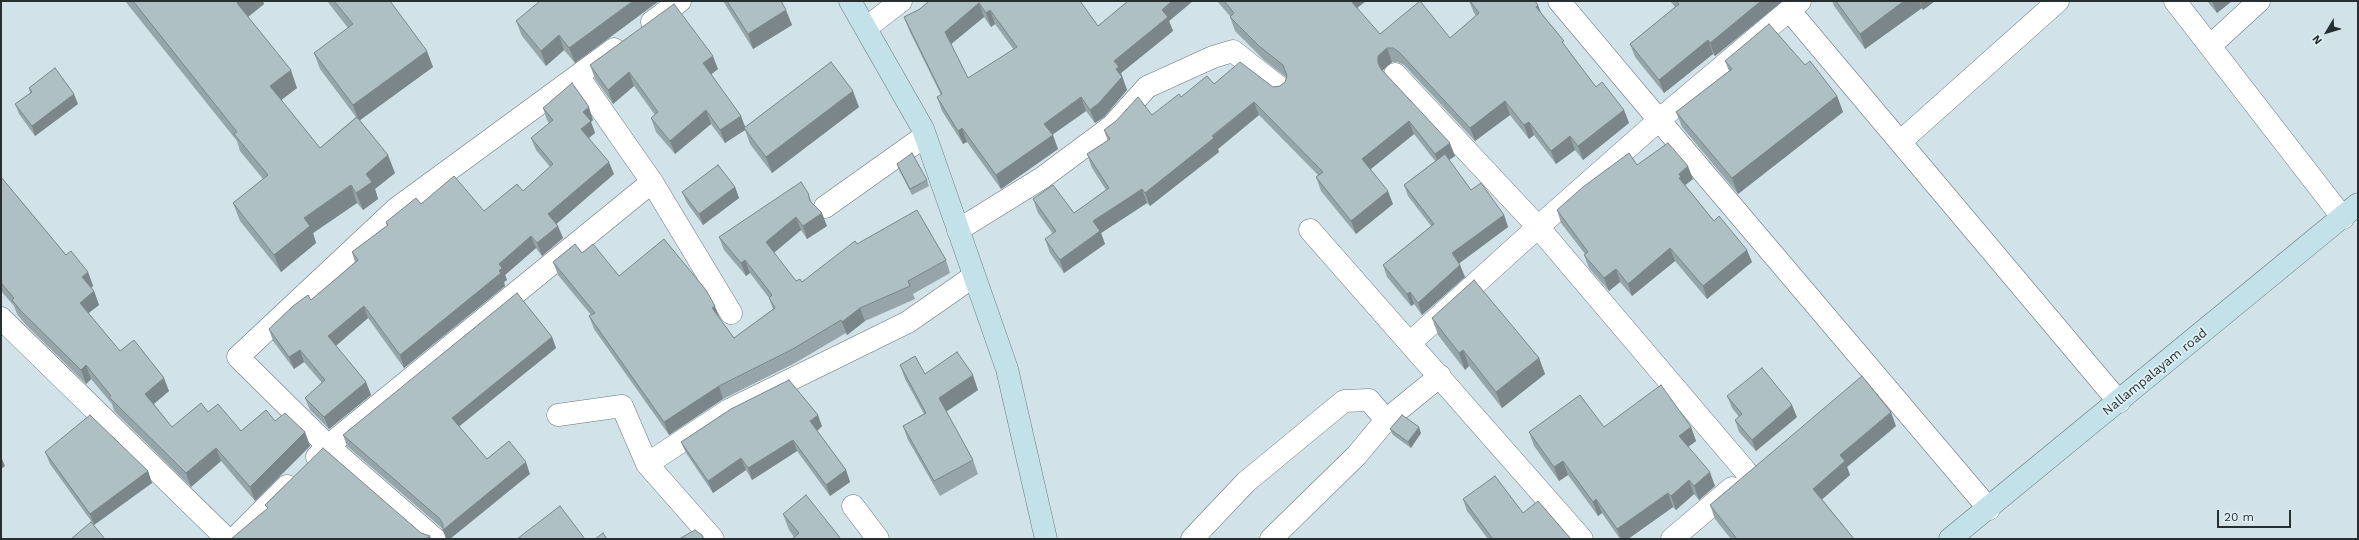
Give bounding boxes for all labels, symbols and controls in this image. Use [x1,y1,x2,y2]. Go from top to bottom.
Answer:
north arrow [2307,12,2347,52]
text: N [2310,32,2325,47]
street label: Nallampalayam road [2100,325,2210,419]
scale bar [2219,502,2293,528]
text: 20 m [2224,510,2254,524]

